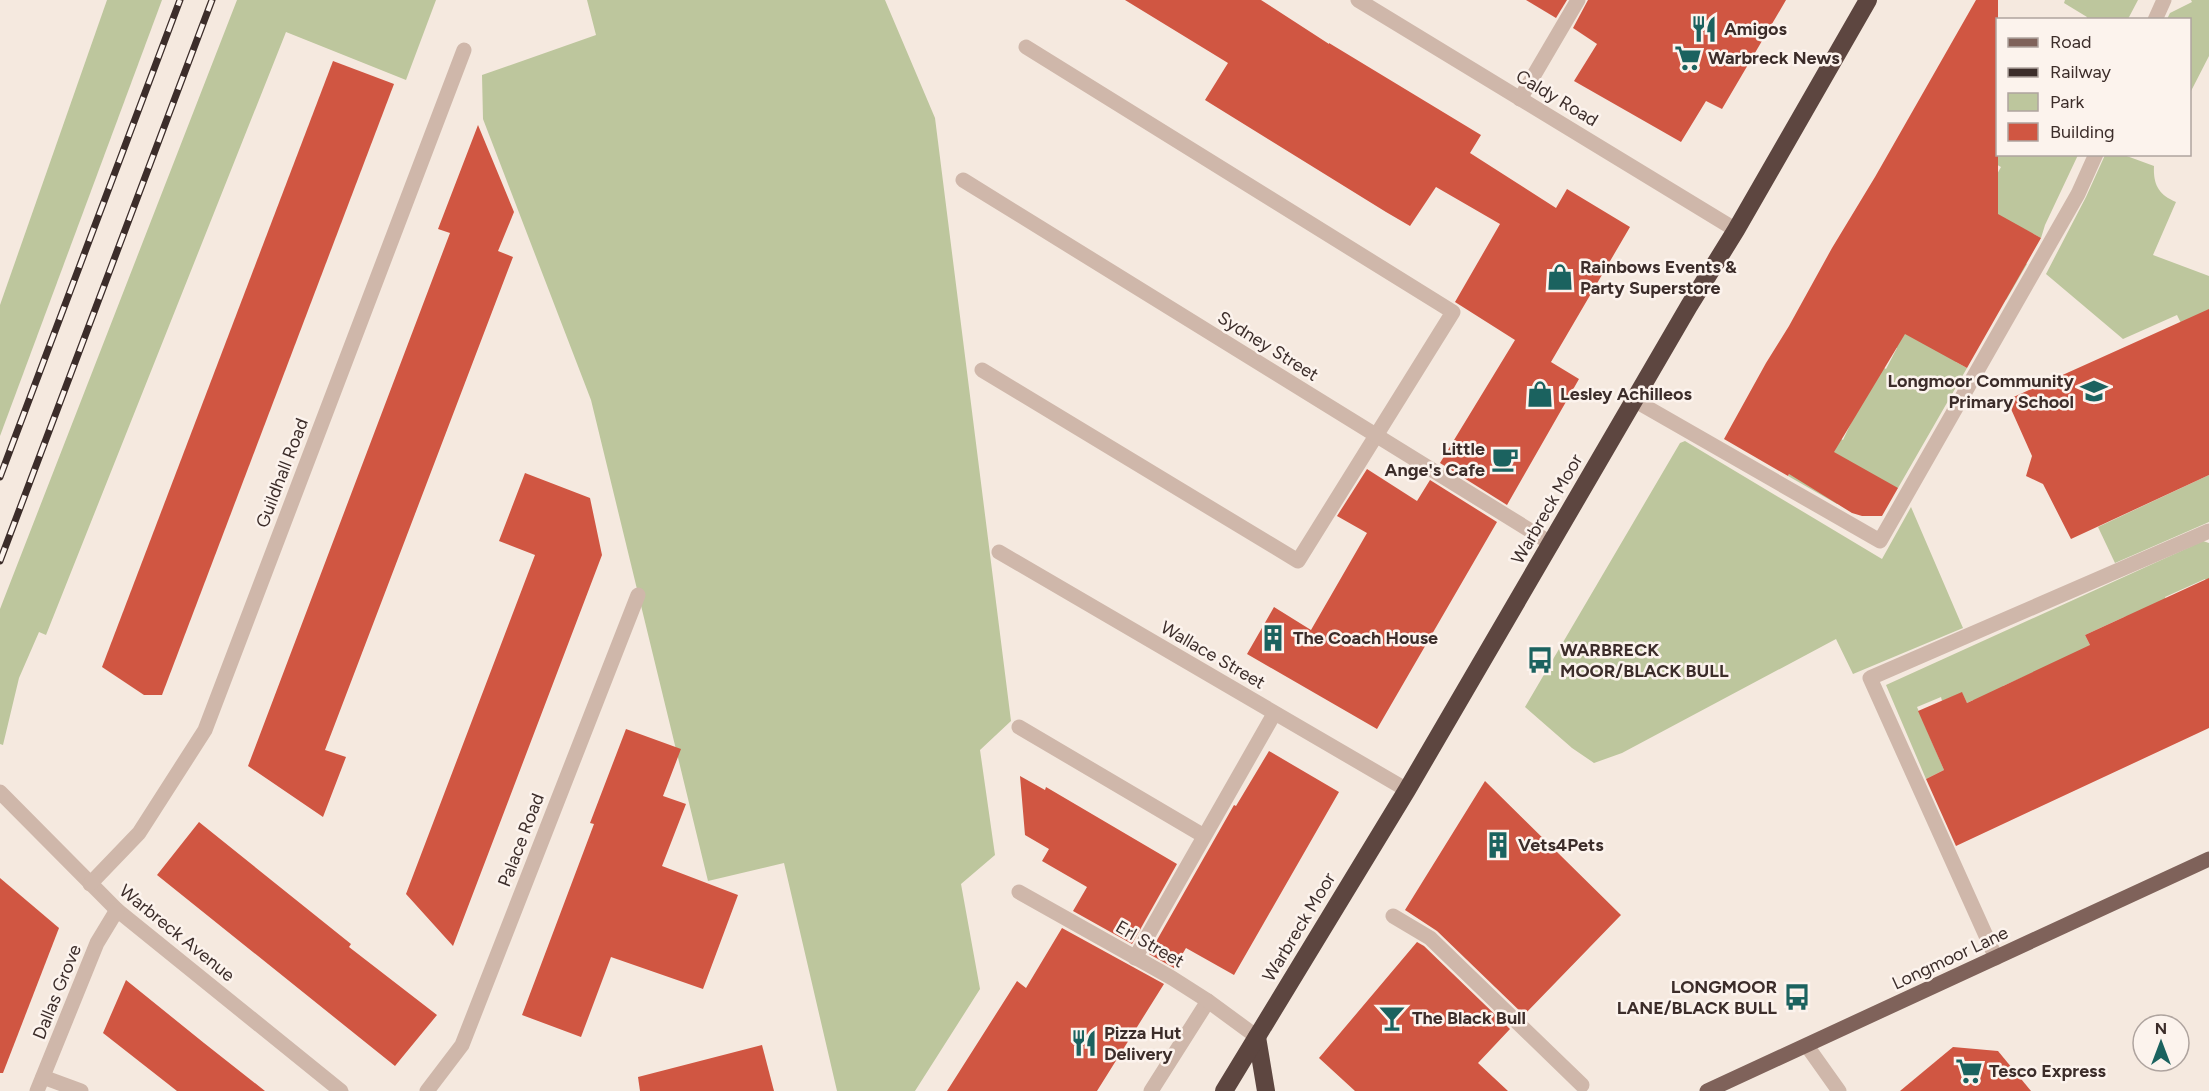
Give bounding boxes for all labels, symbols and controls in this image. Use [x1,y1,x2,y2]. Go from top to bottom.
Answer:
restaurant icon: Amigos [1689,14,1719,44]
place label: Amigos [1724,18,1788,40]
legend [1996,18,2191,156]
text: Road [2050,31,2091,53]
supermarket icon: Warbreck News [1673,43,1703,73]
place label: Warbreck News [1708,47,1840,69]
text: Railway [2050,61,2112,83]
street label: Caldy Road [1512,65,1602,131]
text: Park [2050,91,2085,113]
text: Building [2050,121,2115,143]
place label: Rainbows Events & Party Superstore [1580,256,1737,299]
shop icon: Rainbows Events & Party Superstore [1545,262,1575,292]
street label: Sydney Street [1213,306,1323,386]
place label: Longmoor Community Primary School [1887,370,2075,413]
school or university icon: Longmoor Community Primary School [2079,376,2109,406]
shop icon: Lesley Achilleos [1525,379,1555,409]
place label: Lesley Achilleos [1560,383,1692,405]
street label: Guildhall Road [251,415,313,531]
place label: Little Ange's Cafe [1385,438,1485,481]
cafe icon: Little Ange's Cafe [1490,444,1520,474]
street label: Warbreck Moor [1507,450,1587,568]
street label: Wallace Street [1157,616,1269,694]
building icon: The Coach House [1258,623,1288,653]
place label: The Coach House [1293,627,1438,649]
place label: WARBRECK MOOR/BLACK BULL [1560,639,1729,682]
bus stop icon: WARBRECK MOOR/BLACK BULL [1525,645,1555,675]
street label: Palace Road [493,790,549,890]
building icon: Vets4Pets [1483,830,1513,860]
place label: Vets4Pets [1518,834,1604,856]
street label: Warbreck Moor [1258,868,1340,986]
street label: Warbreck Avenue [115,880,239,986]
street label: Erl Street [1112,916,1188,973]
street label: Longmoor Lane [1888,921,2012,995]
street label: Dallas Grove [28,941,86,1043]
place label: LONGMOOR LANE/BLACK BULL [1617,976,1777,1019]
bus stop icon: LONGMOOR LANE/BLACK BULL [1782,982,1812,1012]
bar icon: The Black Bull [1377,1003,1407,1033]
place label: The Black Bull [1412,1007,1526,1029]
north arrow [2131,1013,2191,1073]
text: N [2155,1019,2167,1038]
place label: Pizza Hut Delivery [1104,1022,1182,1065]
restaurant icon: Pizza Hut Delivery [1069,1028,1099,1058]
supermarket icon: Tesco Express [1954,1056,1984,1086]
place label: Tesco Express [1989,1060,2106,1082]

